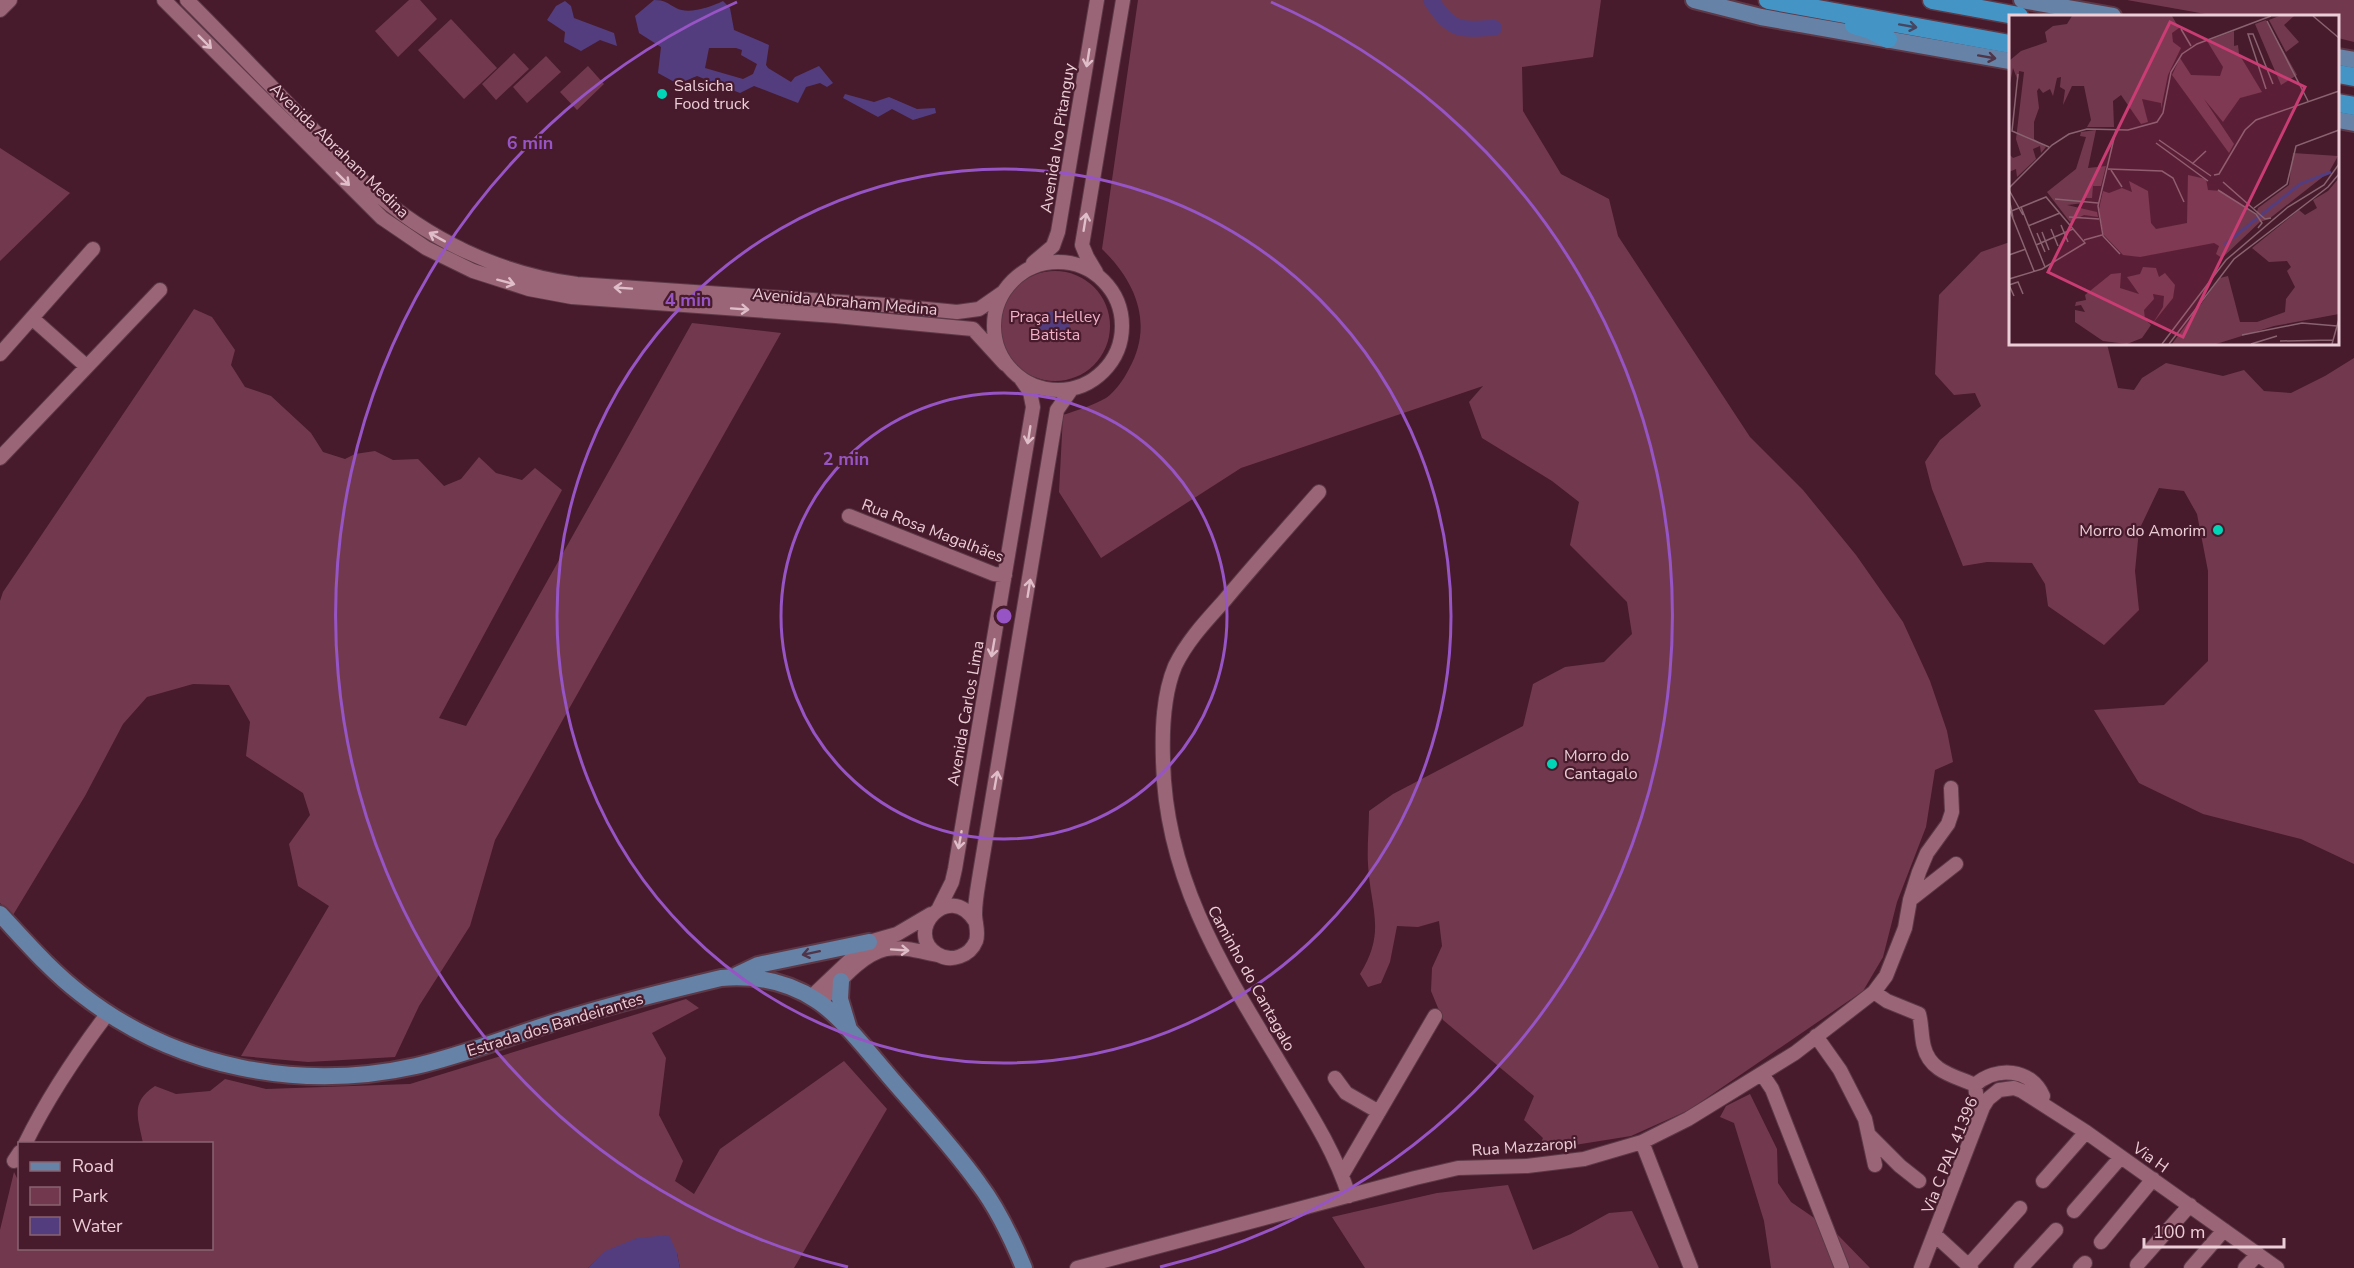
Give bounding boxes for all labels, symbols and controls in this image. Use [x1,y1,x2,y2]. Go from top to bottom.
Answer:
inset map [2009,15,2339,345]
one-way arrow [1897,20,1917,31]
one-way arrow [197,34,212,49]
one-way arrow [1082,47,1093,67]
one-way arrow [1977,52,1996,63]
street label: Avenida Ivo Pitanguy [1035,61,1081,215]
place label: Salsicha Food truck [674,75,750,115]
street label: Avenida Abraham Medina [265,78,414,223]
marker: Salsicha Food truck [655,87,669,101]
text: 6 min [507,131,553,155]
one-way arrow [336,172,350,187]
one-way arrow [1080,213,1091,233]
one-way arrow [429,231,446,243]
one-way arrow [496,277,515,288]
one-way arrow [613,282,633,293]
street label: Avenida Abraham Medina [751,283,938,321]
text: 4 min [665,288,711,312]
one-way arrow [730,304,750,315]
park label: Praça Helley Batista [1010,306,1101,346]
one-way arrow [1023,424,1034,444]
text: 2 min [823,447,869,471]
street label: Rua Rosa Magalhães [858,494,1007,568]
place label: Morro do Amorim [2079,520,2206,542]
marker: Morro do Amorim [2211,523,2225,537]
one-way arrow [1023,579,1034,598]
centre of rings [994,606,1014,626]
one-way arrow [987,637,998,657]
street label: Avenida Carlos Lima [942,639,990,788]
place label: Morro do Cantagalo [1564,745,1638,785]
marker: Morro do Cantagalo [1545,757,1559,771]
one-way arrow [990,771,1001,790]
one-way arrow [954,829,965,849]
street label: Caminho do Cantagalo [1202,902,1300,1055]
one-way arrow [890,945,910,956]
one-way arrow [802,948,821,960]
street label: Estrada dos Bandeirantes [464,988,646,1062]
street label: Via C PAL 41396 [1916,1094,1983,1218]
street label: Rua Mazzaropi [1471,1132,1577,1162]
street label: Via H [2127,1137,2173,1178]
legend [18,1142,213,1250]
text: Road [72,1154,114,1178]
text: Park [72,1184,109,1208]
scale bar [2144,1211,2284,1249]
text: Water [72,1214,123,1238]
text: 100 m [2153,1220,2205,1244]

